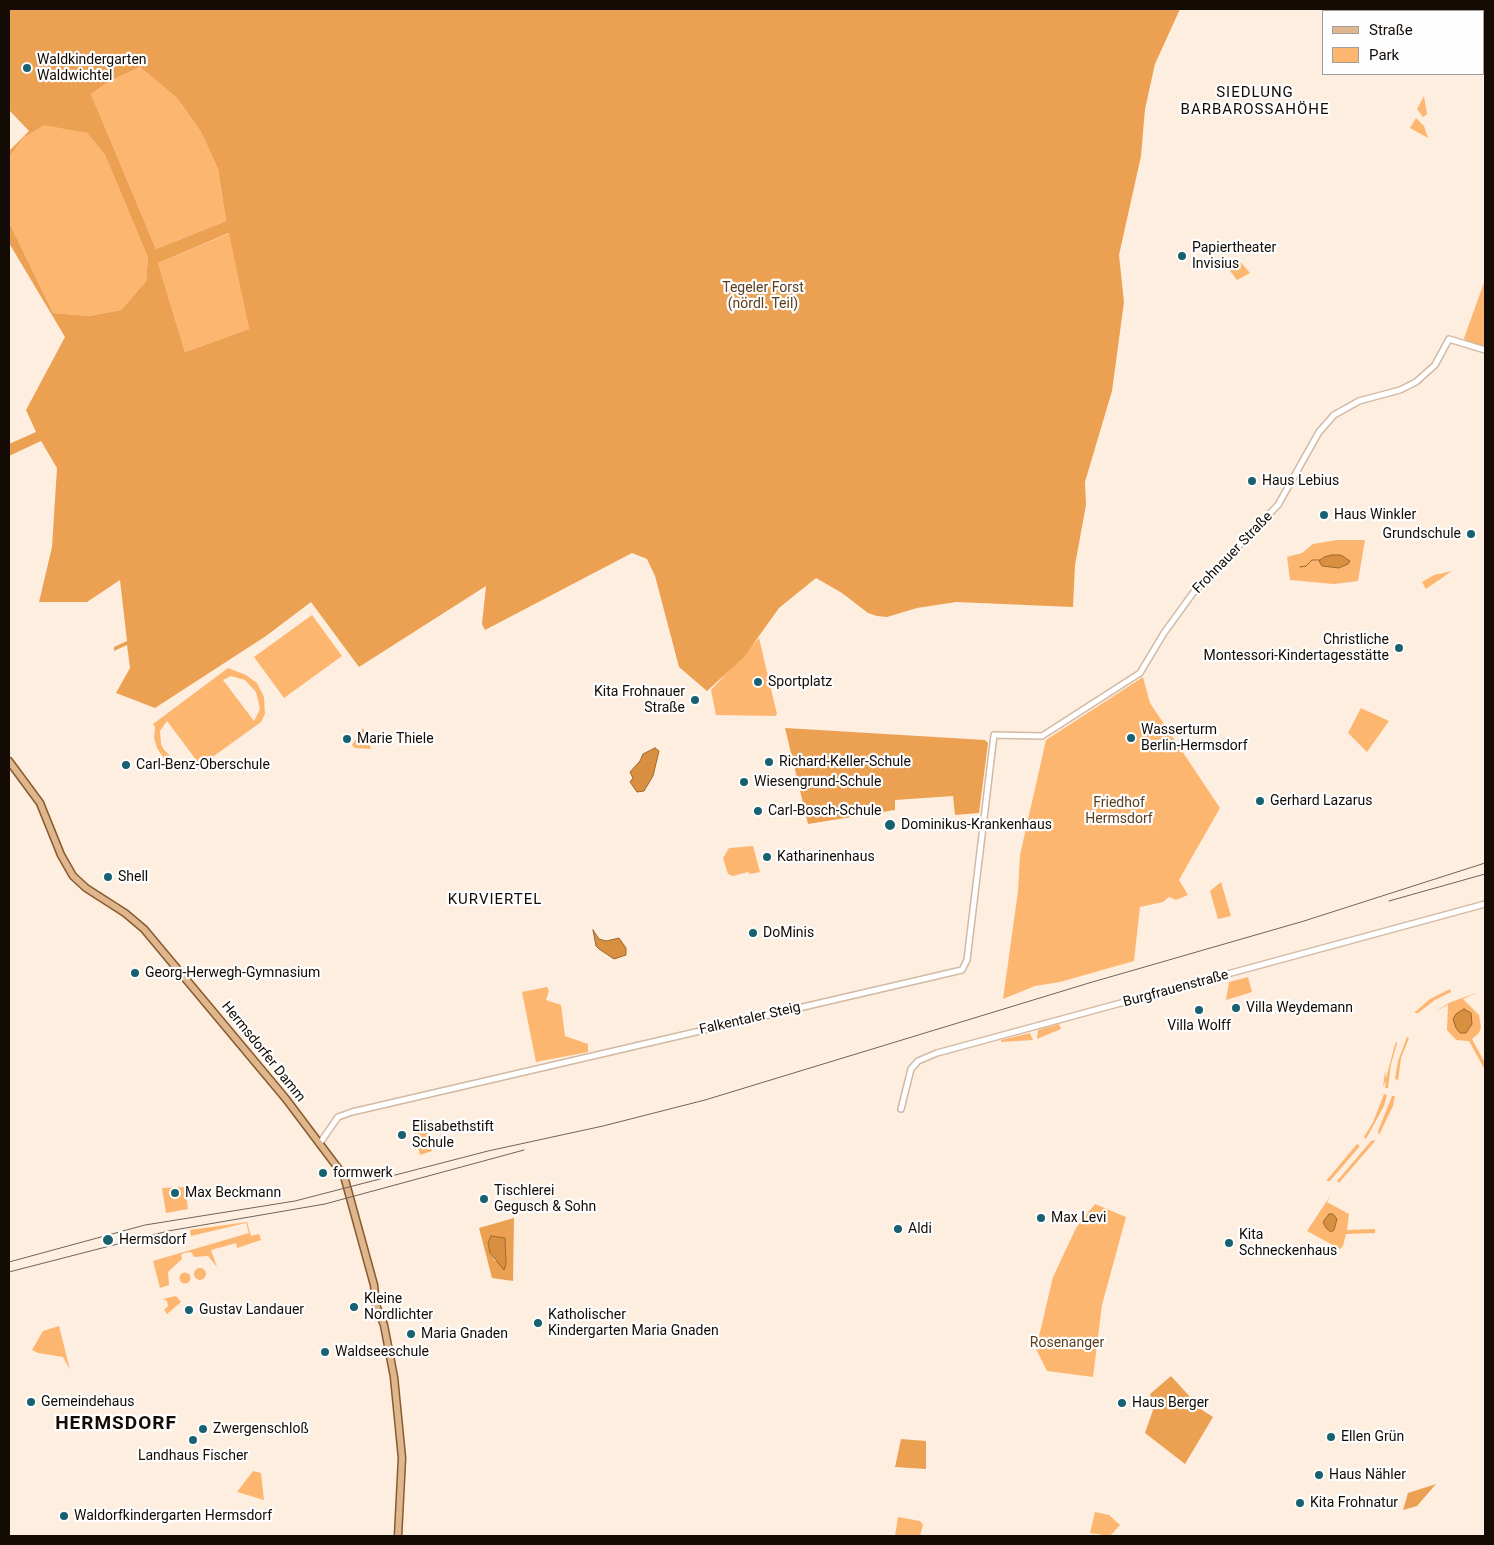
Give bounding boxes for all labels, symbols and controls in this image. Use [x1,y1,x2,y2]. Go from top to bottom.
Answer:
legend [1322,10,1484,75]
text: Straße [1369,21,1413,39]
text: Park [1369,46,1399,64]
place label: Waldkindergarten Waldwichtel [37,52,147,84]
marker: Waldkindergarten Waldwichtel [21,62,33,74]
district label: SIEDLUNG BARBAROSSAHÖHE [1179,84,1331,119]
place label: Papiertheater Invisius [1192,240,1276,272]
marker: Papiertheater Invisius [1176,250,1188,262]
park label: Tegeler Forst (nördl. Teil) [722,280,804,312]
place label: Haus Lebius [1262,473,1339,489]
marker: Haus Lebius [1246,475,1258,487]
place label: Haus Winkler [1334,507,1416,523]
street label: Frohnauer Straße [1190,509,1276,597]
marker: Haus Winkler [1318,509,1330,521]
place label: Grundschule [1383,526,1461,542]
marker: Grundschule [1465,528,1477,540]
place label: Christliche Montessori-Kindertagesstätte [1204,632,1389,664]
marker: Christliche Montessori-Kindertagesstätte [1393,642,1405,654]
place label: Sportplatz [768,674,832,690]
marker: Sportplatz [752,676,764,688]
place label: Kita Frohnauer Straße [594,684,685,716]
marker: Kita Frohnauer Straße [689,694,701,706]
place label: Wasserturm Berlin-Hermsdorf [1141,722,1248,754]
place label: Marie Thiele [357,731,434,747]
marker: Wasserturm Berlin-Hermsdorf [1125,732,1137,744]
marker: Marie Thiele [341,733,353,745]
place label: Richard-Keller-Schule [779,754,911,770]
marker: Richard-Keller-Schule [763,756,775,768]
place label: Carl-Benz-Oberschule [136,757,270,773]
marker: Carl-Benz-Oberschule [120,759,132,771]
place label: Wiesengrund-Schule [754,774,881,790]
marker: Wiesengrund-Schule [738,776,750,788]
place label: Gerhard Lazarus [1270,793,1372,809]
park label: Friedhof Hermsdorf [1085,795,1153,828]
marker: Gerhard Lazarus [1254,795,1266,807]
place label: Carl-Bosch-Schule [768,803,881,819]
marker: Carl-Bosch-Schule [752,805,764,817]
place label: Dominikus-Krankenhaus [901,817,1052,833]
marker: Dominikus-Krankenhaus [883,818,897,832]
place label: Katharinenhaus [777,849,875,865]
marker: Katharinenhaus [761,851,773,863]
place label: Shell [118,869,148,885]
marker: Shell [102,871,114,883]
district label: KURVIERTEL [446,891,544,909]
place label: DoMinis [763,925,814,941]
marker: DoMinis [747,927,759,939]
place label: Georg-Herwegh-Gymnasium [145,965,320,981]
marker: Georg-Herwegh-Gymnasium [129,967,141,979]
street label: Burgfrauenstraße [1121,967,1231,1011]
street label: Hermsdorfer Damm [217,998,309,1106]
street label: Falkentaler Steig [698,999,802,1039]
place label: Villa Weydemann [1246,1000,1353,1016]
marker: Villa Weydemann [1230,1002,1242,1014]
marker: Villa Wolff [1193,1004,1205,1016]
place label: Villa Wolff [1167,1018,1231,1034]
place label: Elisabethstift Schule [412,1119,494,1152]
marker: Elisabethstift Schule [396,1129,408,1141]
place label: formwerk [333,1165,393,1181]
marker: formwerk [317,1167,329,1179]
place label: Tischlerei Gegusch & Sohn [494,1183,596,1216]
place label: Max Beckmann [185,1185,281,1201]
marker: Max Beckmann [169,1187,181,1199]
marker: Tischlerei Gegusch & Sohn [478,1193,490,1205]
place label: Max Levi [1051,1210,1106,1226]
marker: Max Levi [1035,1212,1047,1224]
place label: Aldi [908,1221,932,1237]
marker: Aldi [892,1223,904,1235]
place label: Kita Schneckenhaus [1239,1227,1337,1260]
place label: Hermsdorf [119,1232,186,1248]
marker: Hermsdorf [101,1233,115,1247]
marker: Kita Schneckenhaus [1223,1237,1235,1249]
place label: Kleine Nordlichter [364,1291,433,1324]
marker: Kleine Nordlichter [348,1301,360,1313]
place label: Gustav Landauer [199,1302,304,1318]
marker: Gustav Landauer [183,1304,195,1316]
place label: Katholischer Kindergarten Maria Gnaden [548,1307,719,1340]
marker: Katholischer Kindergarten Maria Gnaden [532,1317,544,1329]
place label: Maria Gnaden [421,1326,508,1342]
marker: Maria Gnaden [405,1328,417,1340]
park label: Rosenanger [1030,1335,1104,1351]
place label: Waldseeschule [335,1344,429,1360]
marker: Waldseeschule [319,1346,331,1358]
place label: Gemeindehaus [41,1394,134,1410]
place label: Haus Berger [1132,1395,1209,1411]
marker: Gemeindehaus [25,1396,37,1408]
marker: Haus Berger [1116,1397,1128,1409]
district label: HERMSDORF [54,1413,178,1435]
place label: Zwergenschloß [213,1421,309,1437]
marker: Zwergenschloß [197,1423,209,1435]
place label: Ellen Grün [1341,1429,1404,1445]
marker: Ellen Grün [1325,1431,1337,1443]
marker: Landhaus Fischer [187,1434,199,1446]
place label: Landhaus Fischer [138,1448,248,1464]
place label: Haus Nähler [1329,1467,1406,1483]
marker: Haus Nähler [1313,1469,1325,1481]
place label: Kita Frohnatur [1310,1495,1398,1511]
marker: Kita Frohnatur [1294,1497,1306,1509]
place label: Waldorfkindergarten Hermsdorf [74,1508,272,1524]
marker: Waldorfkindergarten Hermsdorf [58,1510,70,1522]

